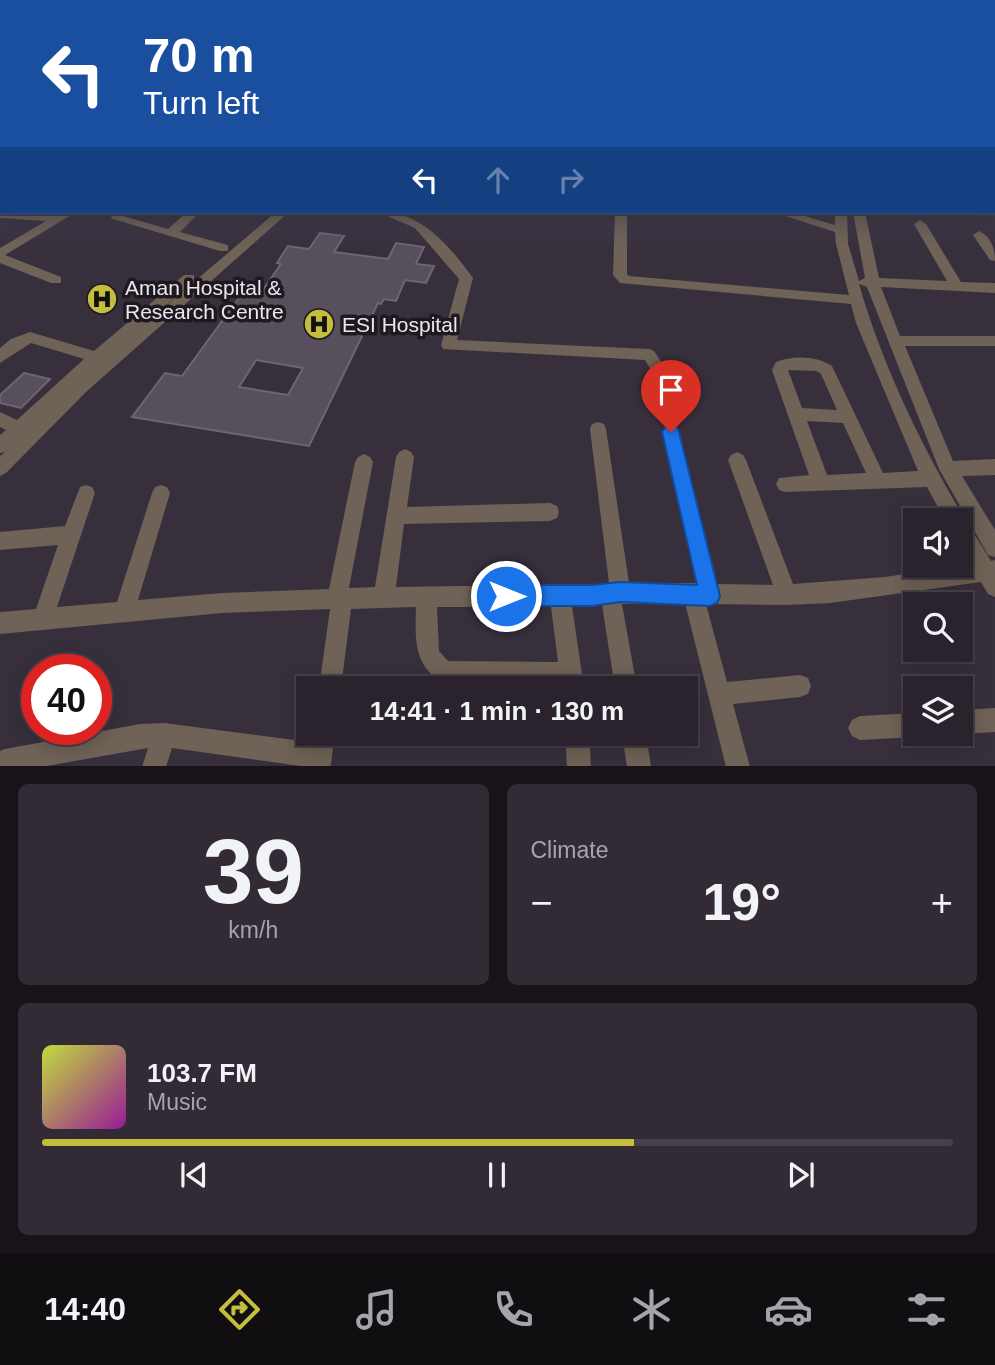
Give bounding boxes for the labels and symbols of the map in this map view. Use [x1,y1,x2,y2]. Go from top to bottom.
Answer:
place label: Aman Hospital & Research Centre [125,276,284,323]
hospital icon: Aman Hospital & Research Centre [85,282,119,316]
hospital icon: ESI Hospital [302,307,336,341]
place label: ESI Hospital [342,313,458,336]
pin [641,360,701,432]
position arrow [469,559,543,633]
speed limit sign: 40 [21,654,112,745]

